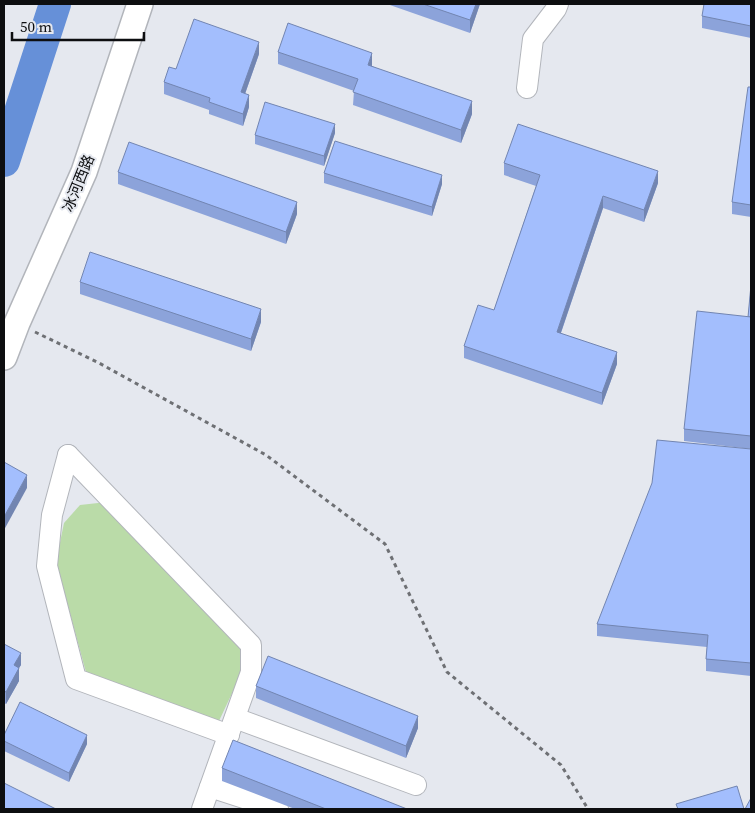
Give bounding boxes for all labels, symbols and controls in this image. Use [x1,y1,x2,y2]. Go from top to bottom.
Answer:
scale bar [12,10,145,42]
text: 50 m [20,16,52,37]
street label: 冰河西路 [57,151,99,215]

